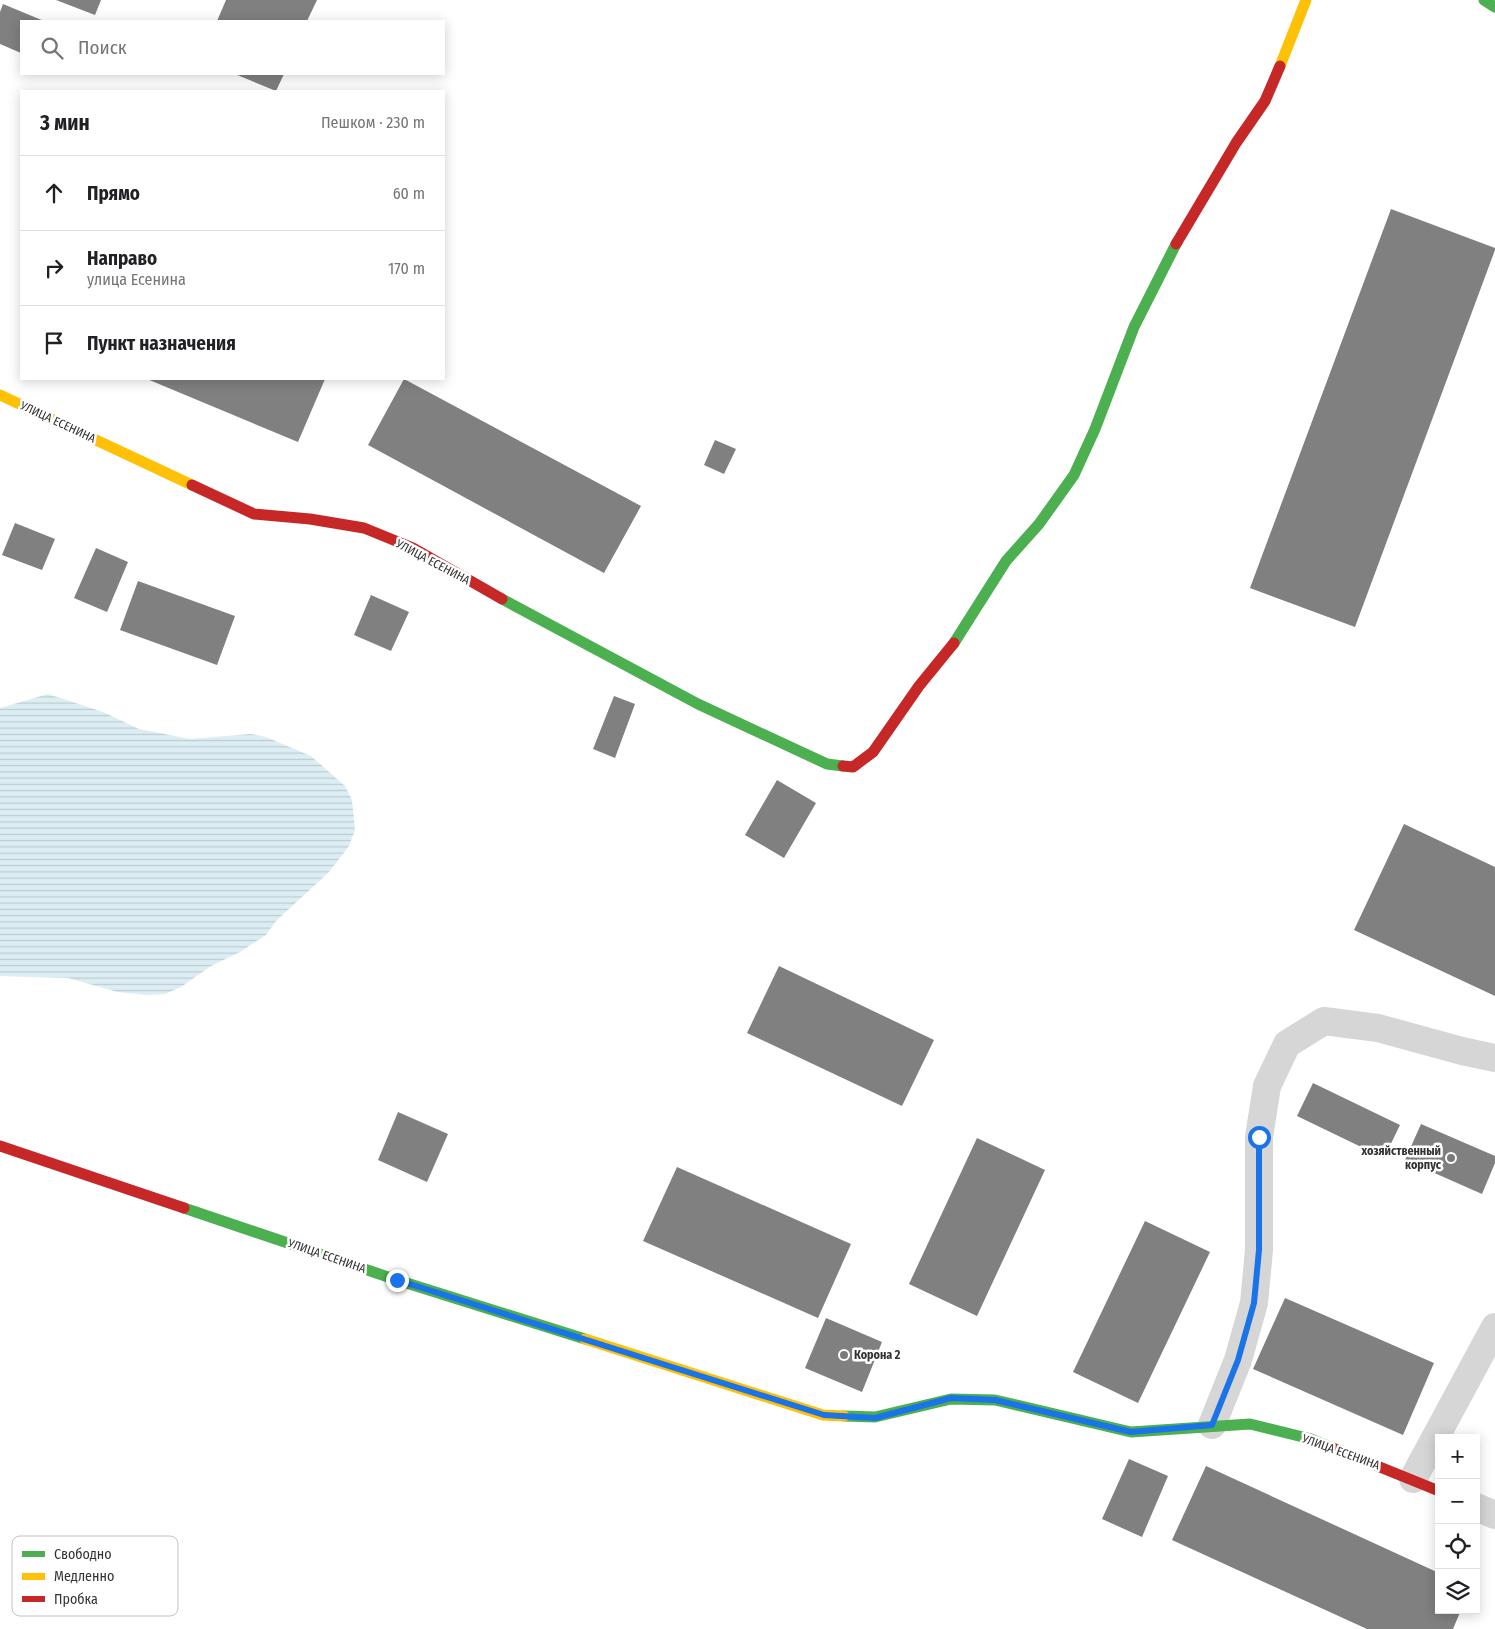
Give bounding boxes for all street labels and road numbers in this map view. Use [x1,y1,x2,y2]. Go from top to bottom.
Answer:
street label: УЛИЦА ЕСЕНИНА [17,398,99,446]
street label: УЛИЦА ЕСЕНИНА [393,536,473,588]
street label: УЛИЦА ЕСЕНИНА [285,1236,369,1276]
street label: УЛИЦА ЕСЕНИНА [1299,1431,1382,1473]

